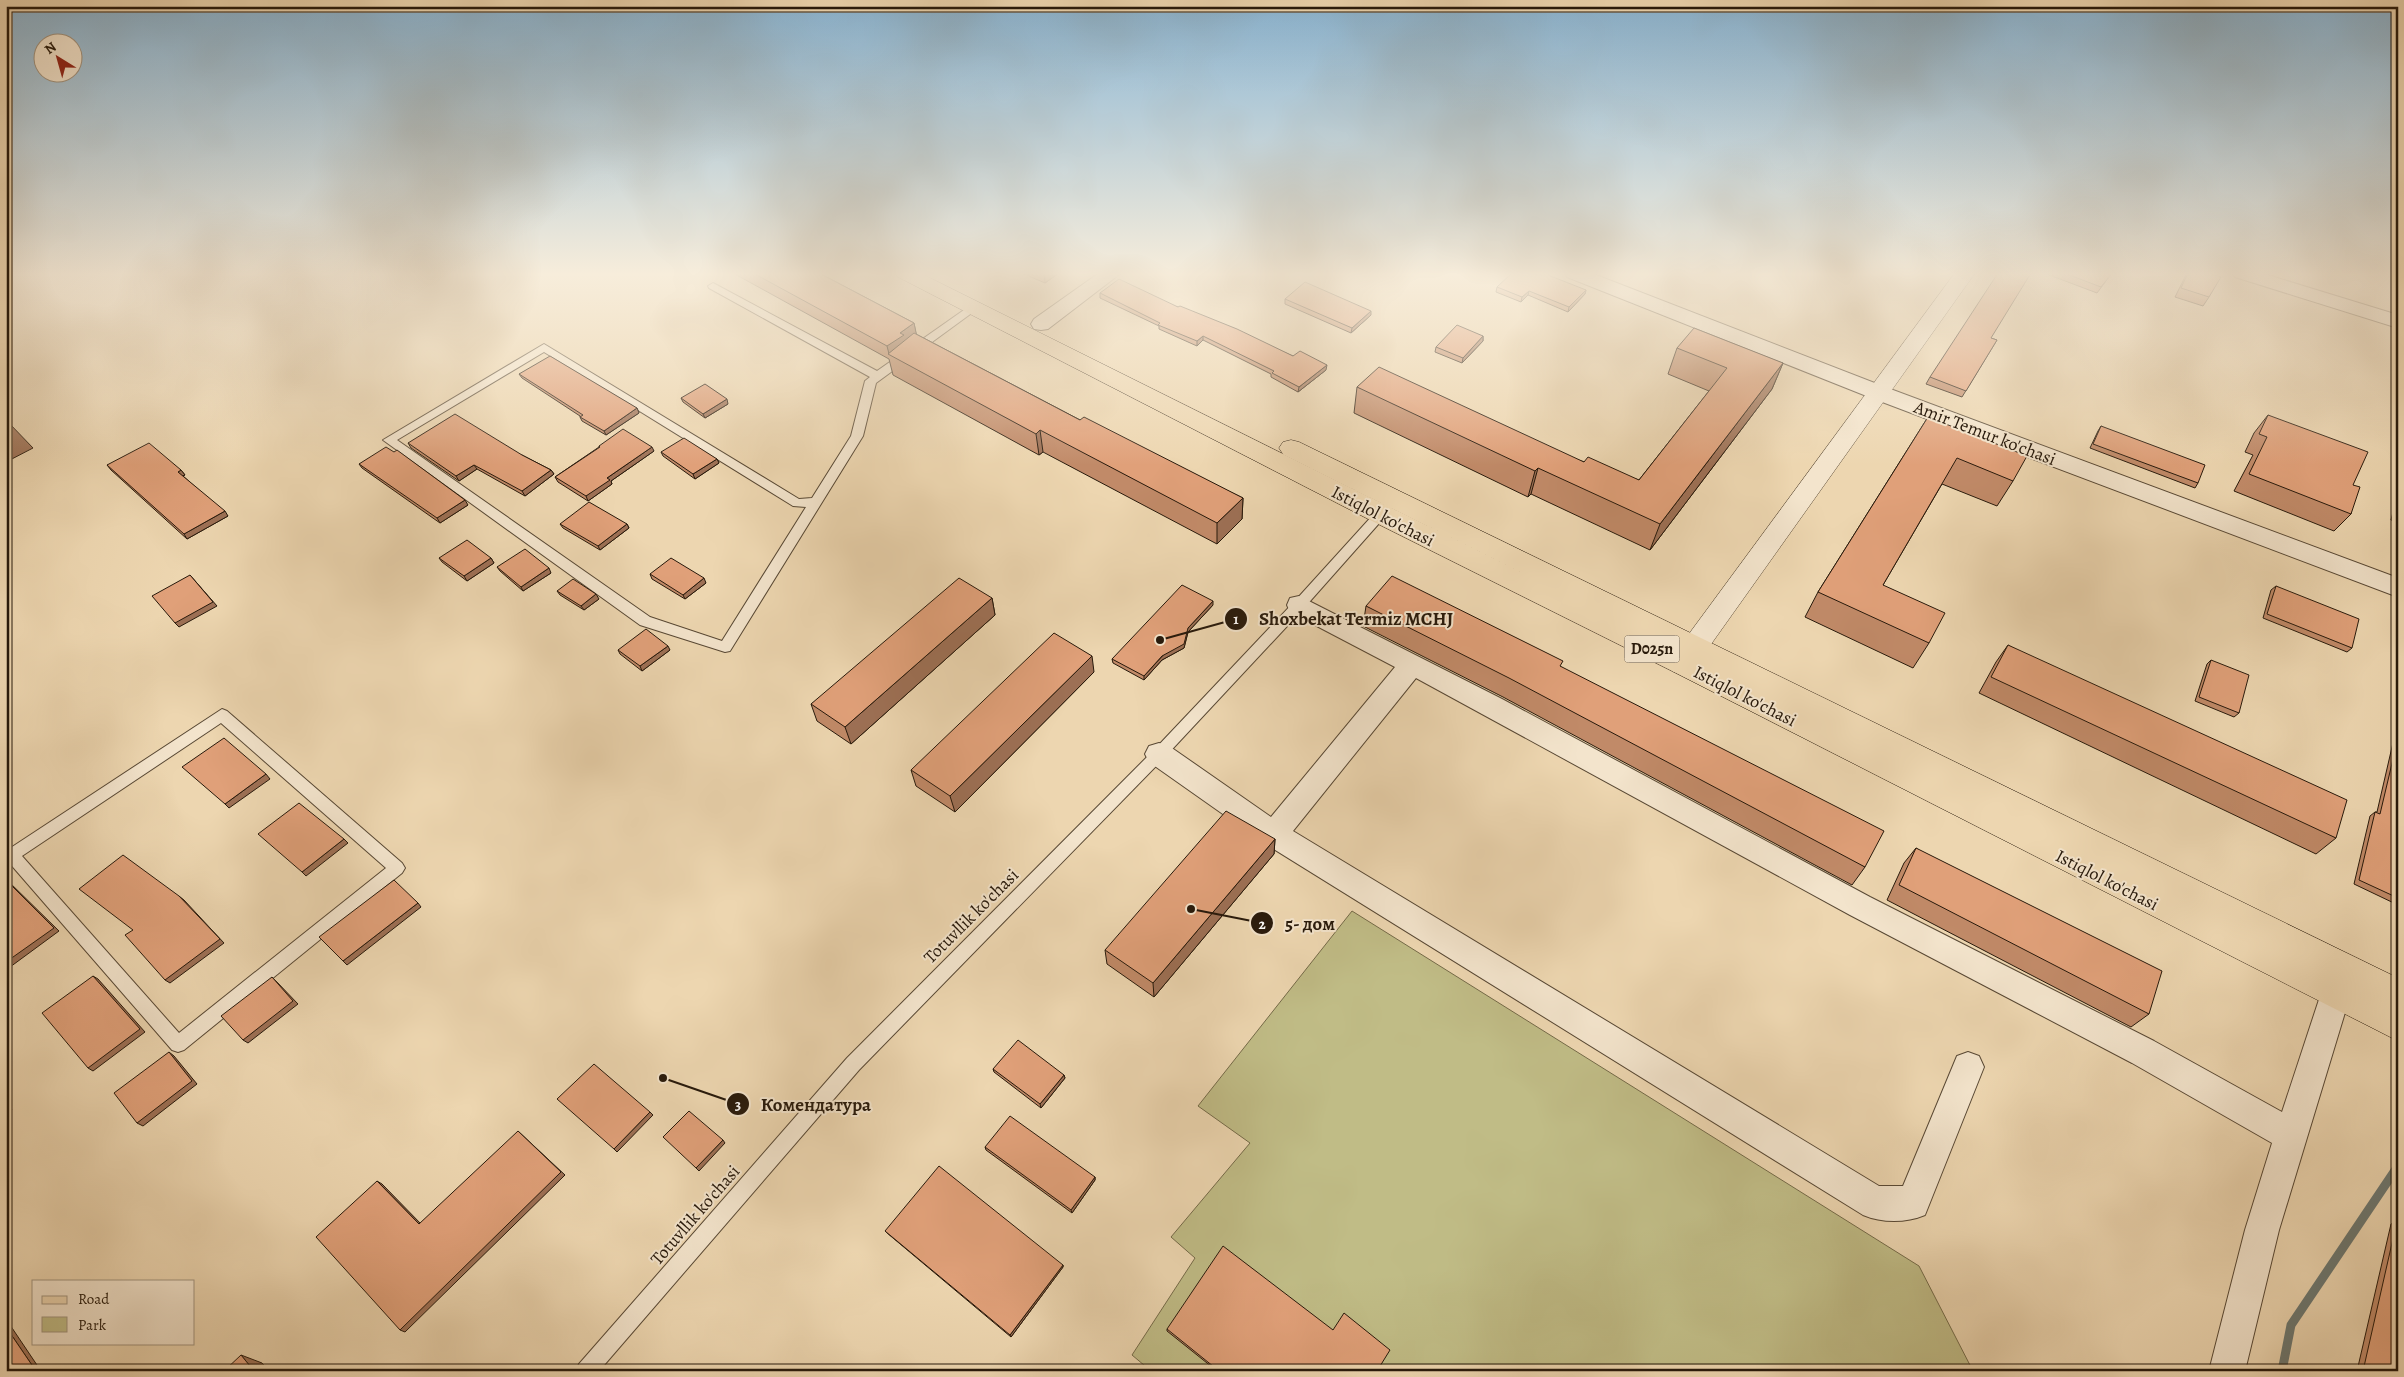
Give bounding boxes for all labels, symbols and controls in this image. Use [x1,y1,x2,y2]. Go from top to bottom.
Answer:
north arrow [32,32,82,82]
text: N [41,37,60,59]
street label: Amir Temur ko'chasi [1910,395,2059,471]
street label: Istiqlol ko'chasi [1327,480,1439,552]
callout: Shoxbekat Termiz MCHJ [1224,602,1463,636]
text: Shoxbekat Termiz MCHJ [1259,606,1453,632]
text: 1 [1233,609,1239,629]
road number: D025n [1624,636,1680,662]
street label: Istiqlol ko'chasi [1689,660,1801,732]
street label: Istiqlol ko'chasi [2051,844,2163,916]
street label: Totuvllik ko'chasi [918,863,1024,969]
callout: 5- дом [1250,906,1345,940]
text: 5- дом [1285,911,1335,937]
text: 2 [1258,914,1266,934]
callout: Комендатура [725,1087,881,1121]
text: Комендатура [761,1092,872,1118]
text: 3 [735,1095,741,1115]
street label: Totuvllik ko'chasi [645,1160,745,1270]
legend [32,1280,195,1344]
text: Road [78,1289,110,1309]
text: Park [78,1315,107,1335]

